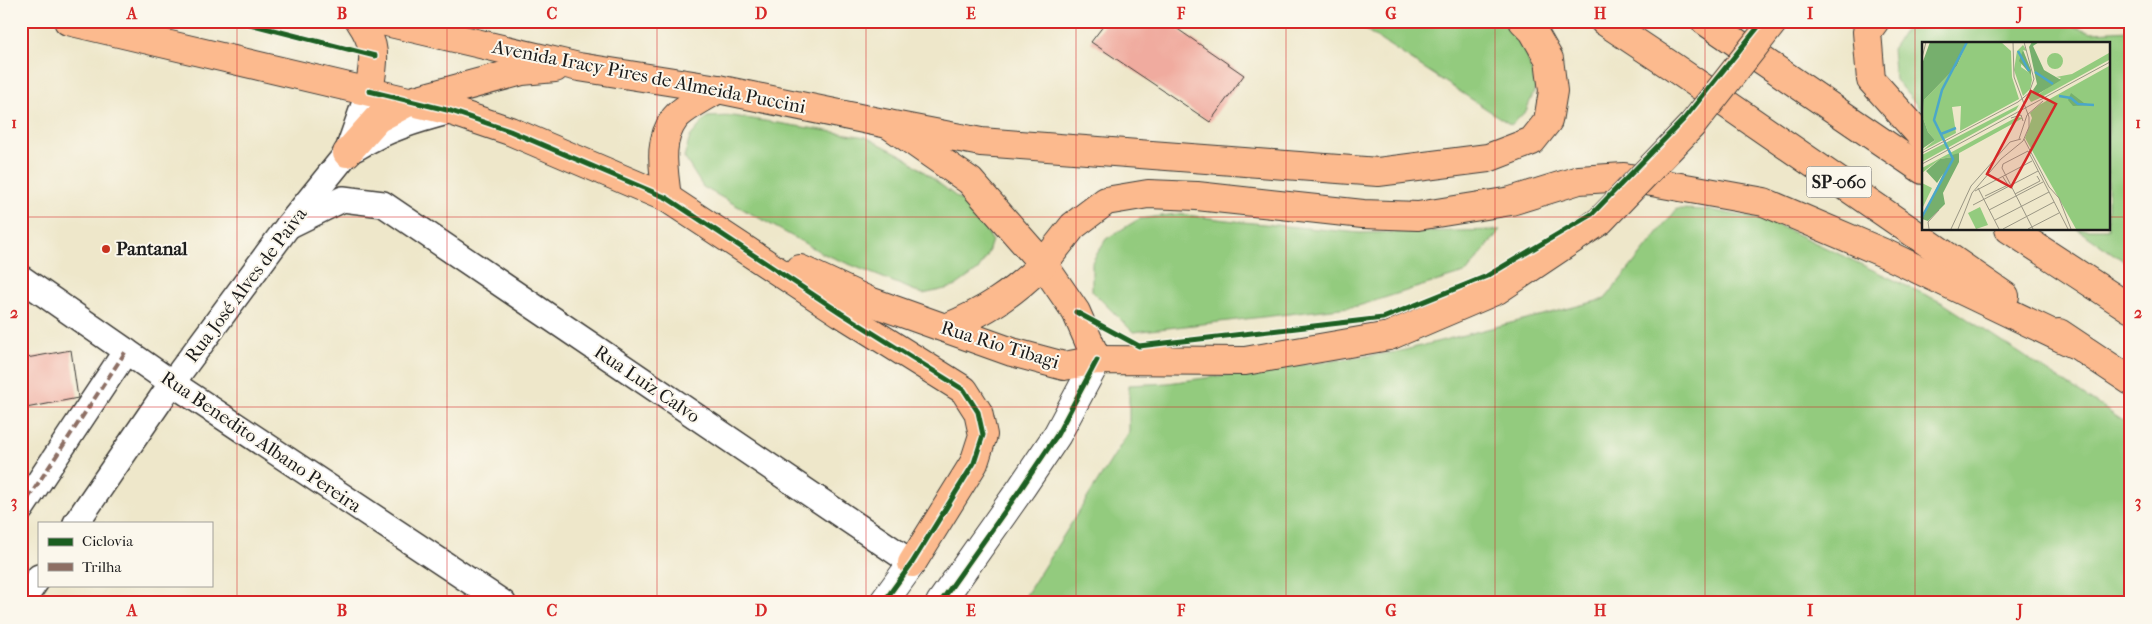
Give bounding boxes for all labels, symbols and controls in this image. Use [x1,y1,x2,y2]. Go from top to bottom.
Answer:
text: A [126,4,138,23]
text: B [337,4,347,23]
text: C [547,4,558,23]
text: D [755,4,767,23]
text: E [966,4,976,23]
text: F [1176,4,1186,23]
text: G [1385,4,1397,23]
text: H [1594,4,1607,23]
text: I [1807,4,1814,23]
text: J [2015,4,2023,24]
street label: Avenida Iracy Pires de Almeida Puccini [489,36,808,118]
inset map [1922,42,2110,230]
text: 1 [11,113,17,132]
text: 1 [2135,113,2141,132]
road number: SP-060 [1806,166,1872,198]
street label: Rua José Alves de Paiva [181,203,312,367]
place label: Pantanal [116,238,188,260]
marker: Pantanal [100,243,112,255]
text: 2 [10,303,18,322]
text: 2 [2134,303,2142,322]
street label: Rua Rio Tibagi [938,317,1062,374]
street label: Rua Luiz Calvo [590,341,704,428]
street label: Rua Benedito Albano Pereira [157,367,365,517]
text: 3 [11,492,17,512]
text: 3 [2135,492,2141,512]
legend [38,522,212,586]
text: Ciclovia [82,532,134,550]
text: Trilha [82,558,122,576]
text: A [126,601,138,620]
text: B [337,601,347,620]
text: C [547,601,558,620]
text: D [755,601,767,620]
text: E [966,601,976,620]
text: F [1176,601,1186,620]
text: G [1385,601,1397,620]
text: H [1594,601,1607,620]
text: I [1807,601,1814,620]
text: J [2015,601,2023,621]

